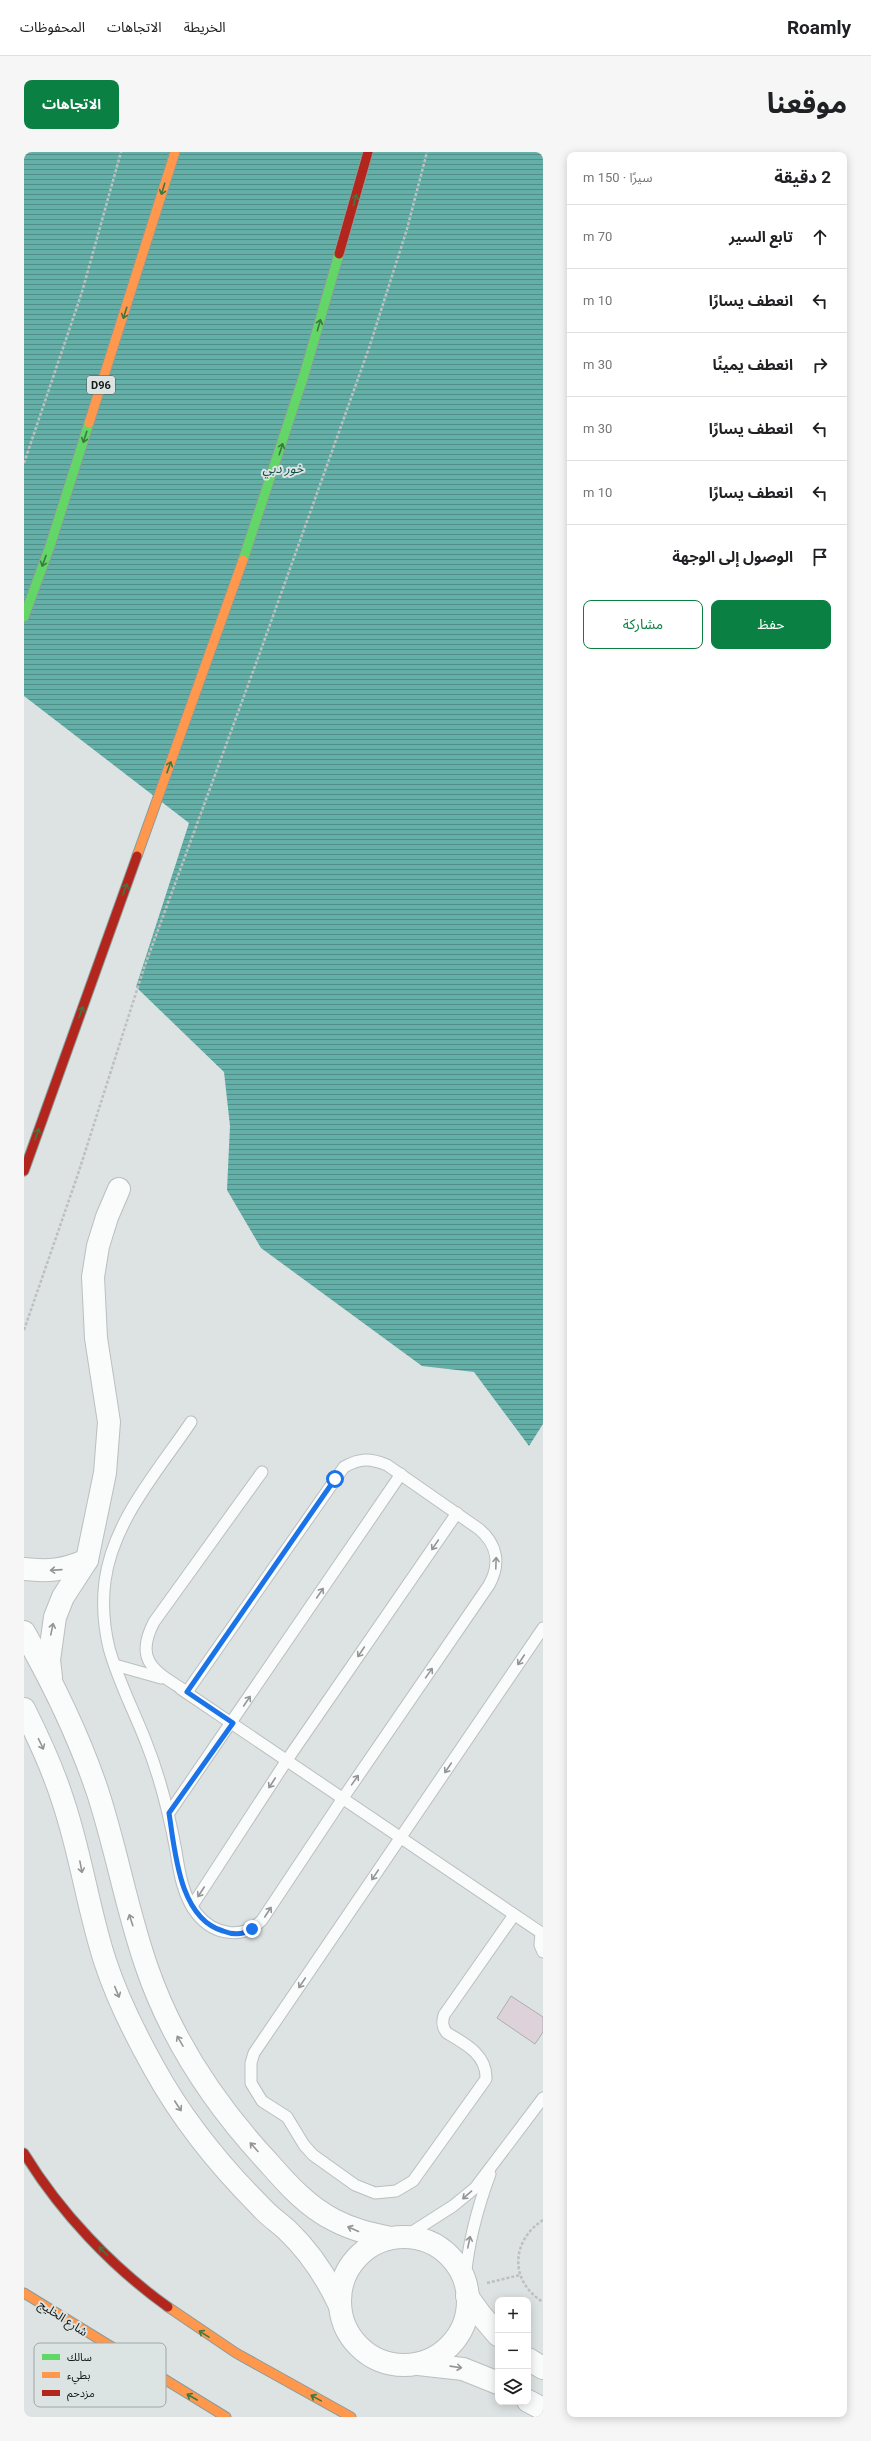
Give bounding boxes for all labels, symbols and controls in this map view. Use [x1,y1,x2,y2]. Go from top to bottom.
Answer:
text: Roamly [787,16,851,39]
text: المحفوظات [20,19,85,35]
text: الاتجاهات [107,19,162,35]
text: الخريطة [184,19,226,35]
button: الاتجاهات [24,80,119,129]
text: موقعنا [767,87,847,120]
text: 2 دقيقة [774,167,831,187]
text: سيرًا · 150 m [583,170,652,185]
one-way arrow [159,183,166,196]
one-way arrow [352,193,359,206]
icon: ahead [809,226,831,248]
text: تابع السير [729,228,793,246]
text: 70 m [583,229,612,244]
icon: left [809,290,831,312]
text: انعطف يسارًا [709,292,793,310]
text: 10 m [583,293,612,308]
one-way arrow [121,307,128,320]
one-way arrow [316,318,323,331]
icon: right [809,354,831,376]
text: انعطف يمينًا [713,356,793,374]
text: 30 m [583,357,612,372]
road number: D96 [87,376,115,394]
icon: left [809,418,831,440]
text: انعطف يسارًا [709,420,793,438]
text: 30 m [583,421,612,436]
one-way arrow [81,430,88,443]
one-way arrow [277,443,285,455]
water label: خور دبي [262,461,304,479]
icon: left [809,482,831,504]
text: انعطف يسارًا [709,484,793,502]
text: 10 m [583,485,612,500]
icon: arrive [809,546,831,568]
text: الوصول إلى الوجهة [672,548,793,566]
one-way arrow [40,554,48,566]
button: مشاركة [583,600,703,649]
button: حفظ [711,600,831,649]
one-way arrow [165,761,173,773]
one-way arrow [121,884,129,896]
one-way arrow [77,1006,85,1018]
one-way arrow [34,1128,41,1141]
route start [326,1470,344,1488]
one-way arrow [431,1539,439,1550]
one-way arrow [492,1557,499,1570]
one-way arrow [50,1566,63,1573]
one-way arrow [316,1588,324,1599]
one-way arrow [49,1623,57,1636]
one-way arrow [357,1646,365,1657]
one-way arrow [517,1654,525,1665]
one-way arrow [425,1668,433,1679]
one-way arrow [243,1695,252,1706]
one-way arrow [38,1738,45,1750]
one-way arrow [444,1762,452,1773]
one-way arrow [351,1775,359,1786]
one-way arrow [268,1777,276,1789]
one-way arrow [77,1861,85,1874]
one-way arrow [371,1870,379,1881]
one-way arrow [197,1886,205,1897]
one-way arrow [264,1907,272,1918]
one-way arrow [127,1915,135,1927]
route end [243,1920,261,1938]
one-way arrow [298,1977,306,1988]
one-way arrow [114,1985,121,1997]
one-way arrow [175,2035,183,2047]
one-way arrow [174,2101,182,2112]
one-way arrow [249,2142,258,2152]
one-way arrow [462,2190,472,2199]
one-way arrow [347,2224,359,2232]
one-way arrow [466,2236,474,2249]
one-way arrow [99,2246,108,2256]
street label: شارع الخليج [35,2297,90,2341]
map controls [495,2297,531,2405]
button: + [495,2297,531,2333]
one-way arrow [198,2329,210,2337]
button: − [495,2333,531,2369]
legend [34,2343,166,2407]
text: سالك [67,2351,92,2364]
one-way arrow [449,2363,462,2371]
text: بطيء [67,2369,90,2385]
button: layers [495,2369,531,2405]
text: مزدحم [67,2387,95,2402]
one-way arrow [186,2393,198,2401]
one-way arrow [310,2394,322,2402]

